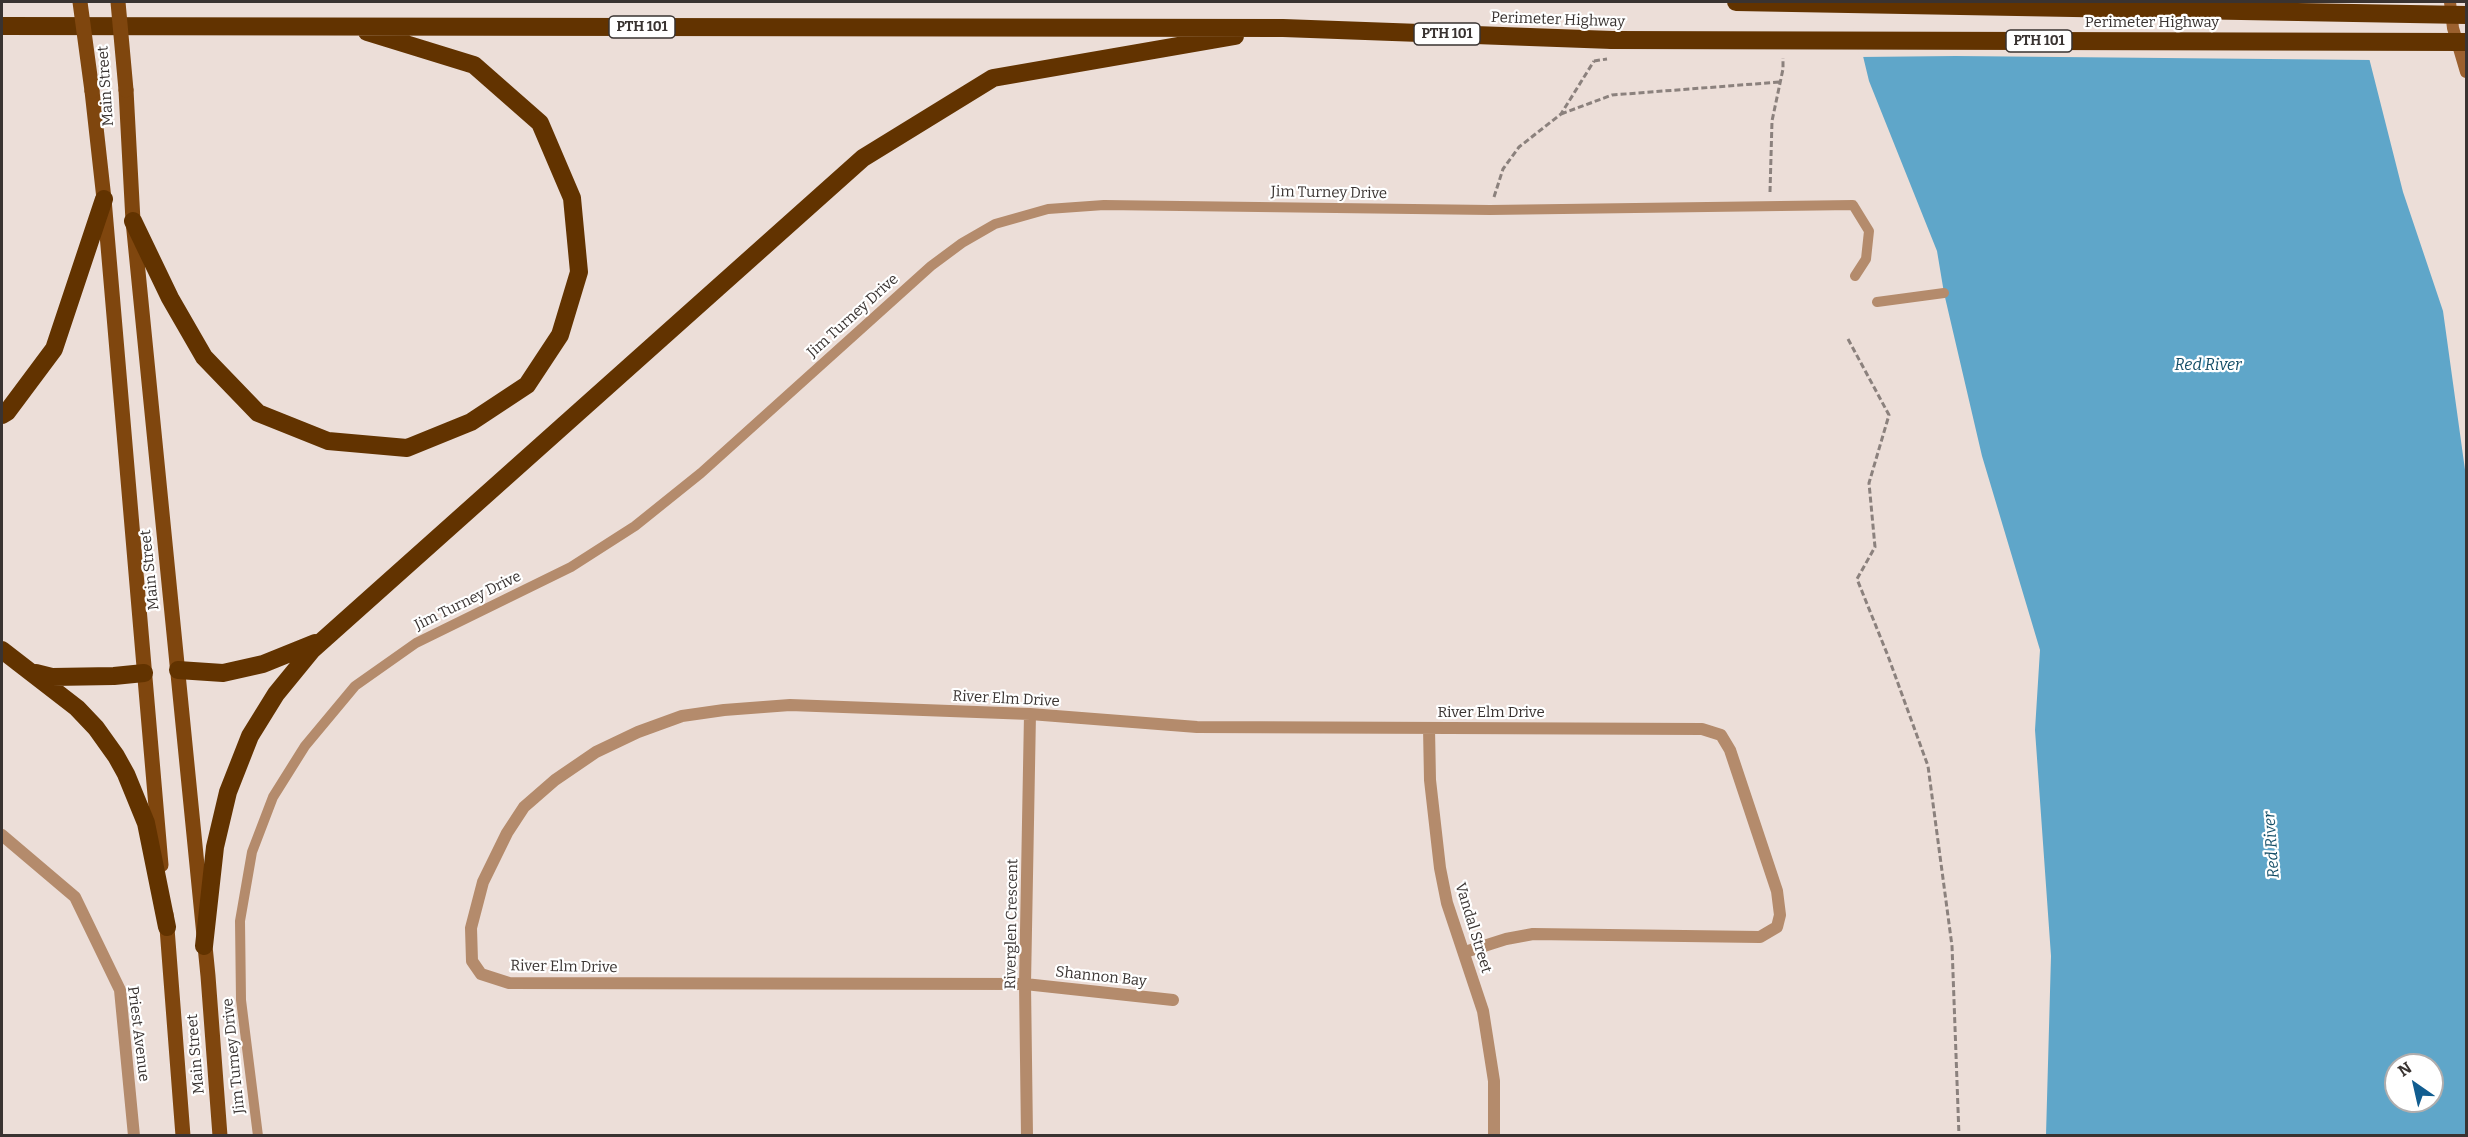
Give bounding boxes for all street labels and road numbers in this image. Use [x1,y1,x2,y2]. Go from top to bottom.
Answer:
street label: Perimeter Highway [1491,9,1625,31]
street label: Perimeter Highway [2085,14,2219,32]
road number: PTH 101 [609,16,675,38]
road number: PTH 101 [1414,23,1480,45]
road number: PTH 101 [2006,30,2072,52]
street label: Main Street [94,45,118,127]
street label: Jim Turney Drive [1271,183,1387,203]
street label: Jim Turney Drive [804,270,902,362]
street label: Main Street [137,529,163,611]
street label: Jim Turney Drive [412,567,524,635]
street label: River Elm Drive [952,687,1060,711]
street label: River Elm Drive [1437,704,1545,722]
street label: Riverglen Crescent [1002,859,1022,989]
street label: Vandal Street [1451,881,1495,975]
street label: River Elm Drive [510,957,618,977]
street label: Shannon Bay [1054,963,1148,991]
street label: Priest Avenue [123,985,153,1083]
street label: Jim Turney Drive [219,997,249,1115]
street label: Main Street [184,1013,208,1095]

